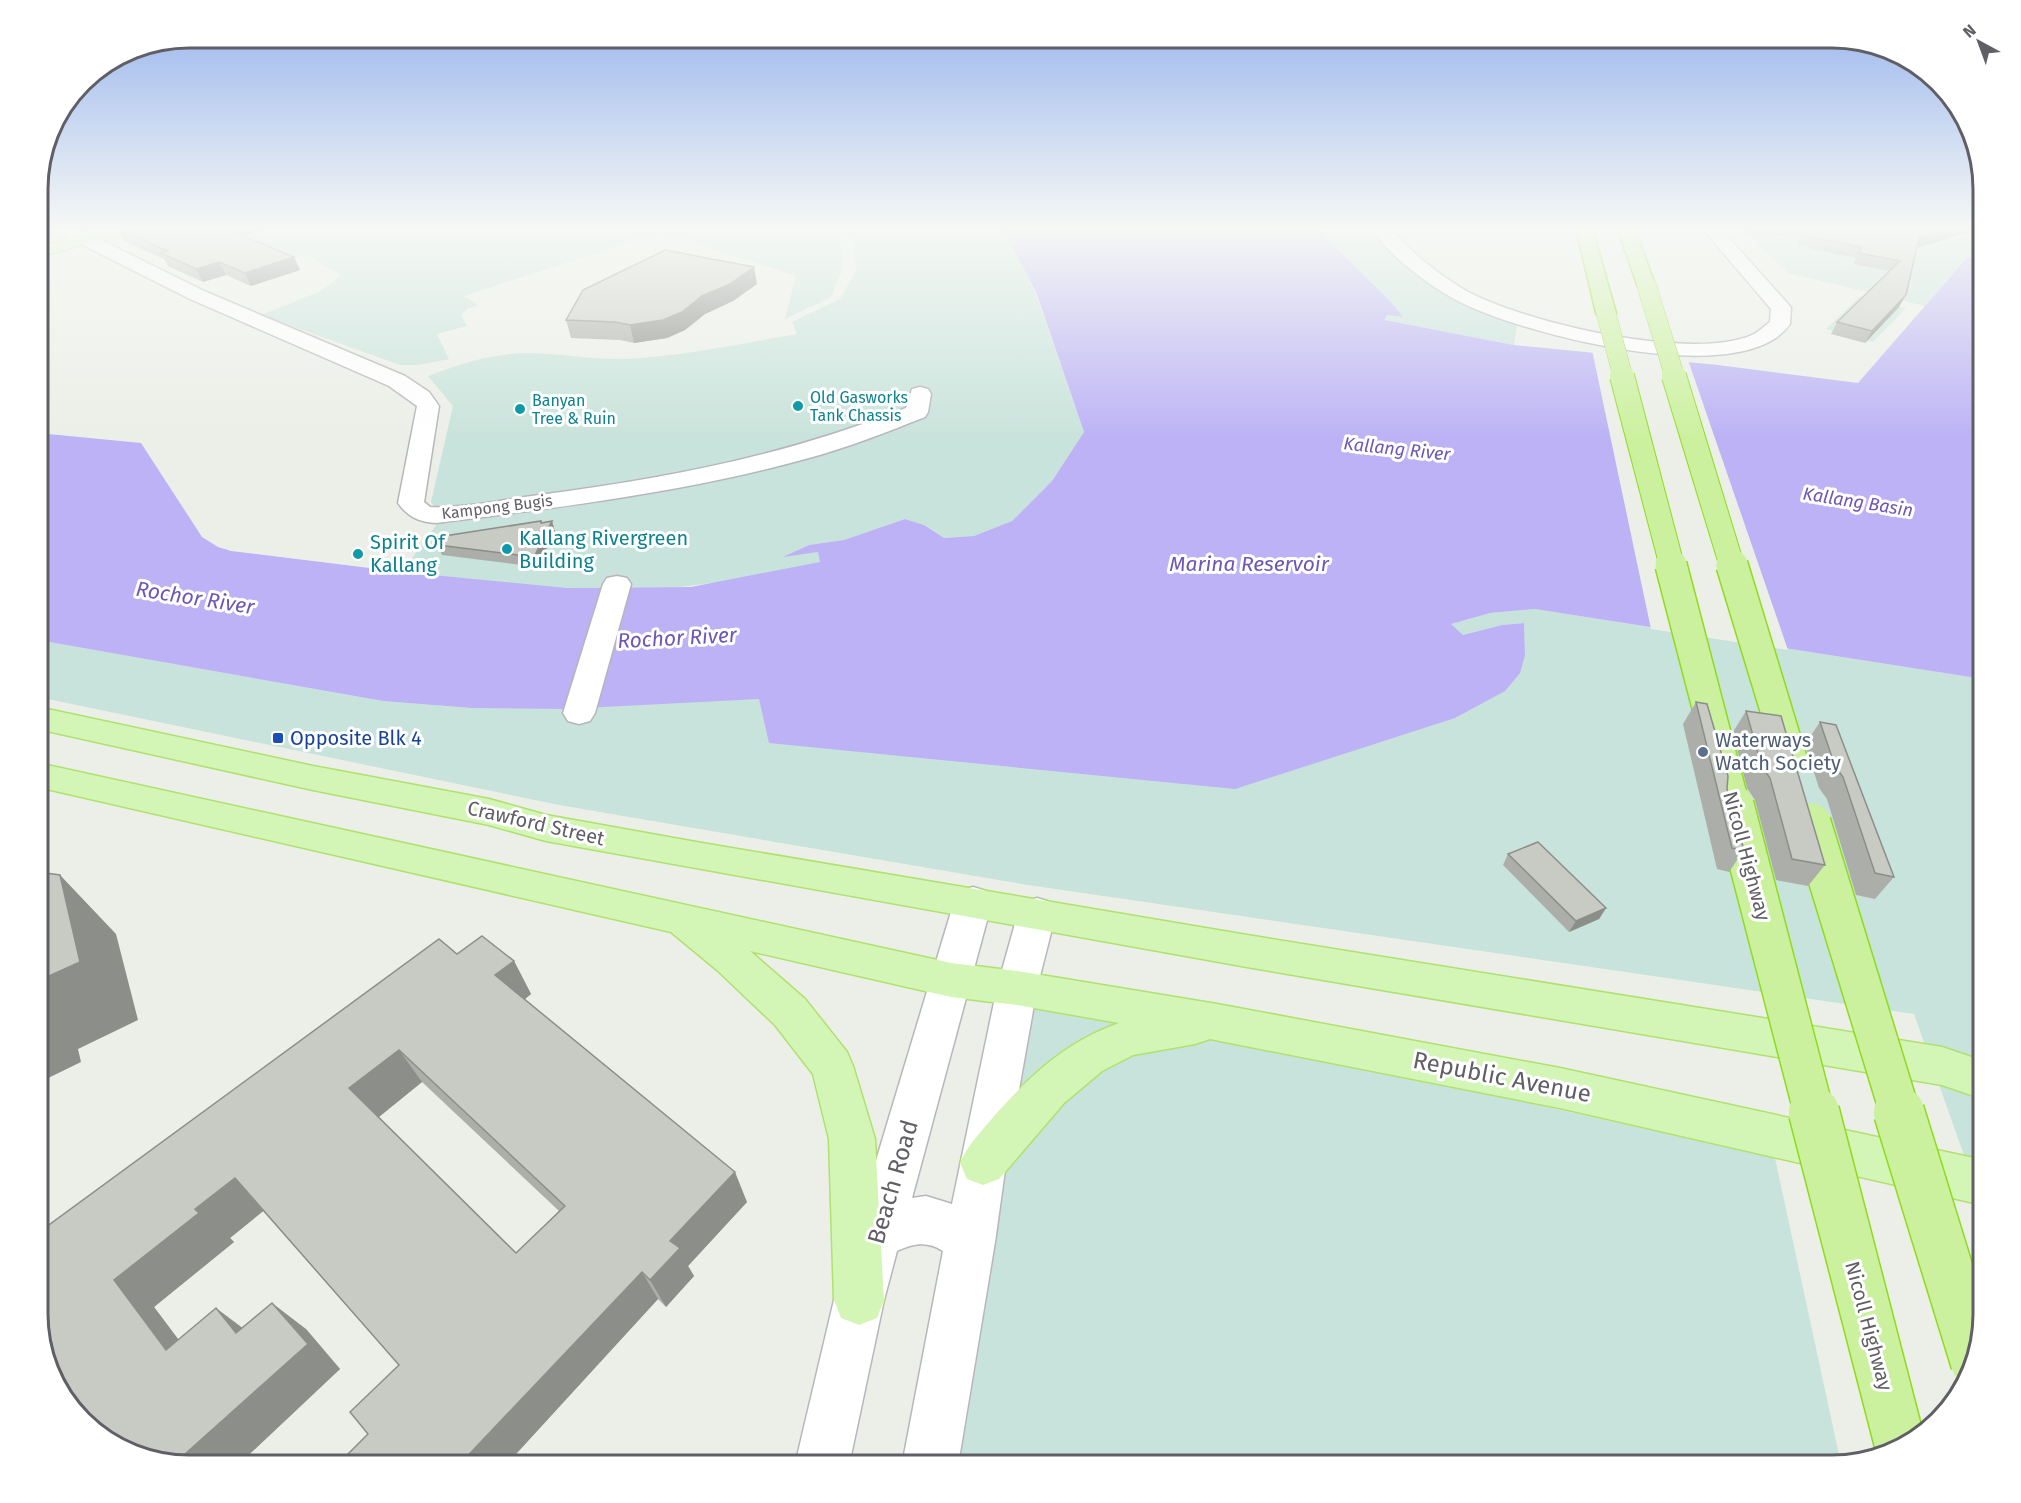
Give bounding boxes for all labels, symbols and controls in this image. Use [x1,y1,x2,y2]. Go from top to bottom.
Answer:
north arrow [1949,12,2009,72]
text: N [1959,20,1980,42]
place label: Old Gasworks Tank Chassis [810,388,908,425]
place label: Banyan Tree & Ruin [532,391,616,428]
marker: Old Gasworks Tank Chassis [791,399,805,413]
marker: Banyan Tree & Ruin [513,402,527,416]
water label: Kallang River [1343,432,1453,466]
water label: Kallang Basin [1801,482,1915,522]
street label: Kampong Bugis [440,491,554,523]
place label: Kallang Rivergreen Building [519,526,688,573]
place label: Spirit Of Kallang [370,530,446,577]
marker: Kallang Rivergreen Building [500,542,514,556]
marker: Spirit Of Kallang [351,547,365,561]
water label: Marina Reservoir [1169,551,1330,577]
water label: Rochor River [134,576,257,620]
water label: Rochor River [617,622,738,654]
place label: Opposite Blk 4 [290,726,422,750]
place label: Waterways Watch Society [1715,728,1841,775]
marker: Opposite Blk 4 [271,731,285,745]
marker: Waterways Watch Society [1696,745,1710,759]
street label: Nicoll Highway [1718,789,1776,924]
street label: Crawford Street [465,796,608,851]
street label: Republic Avenue [1410,1046,1594,1108]
street label: Beach Road [862,1117,924,1247]
street label: Nicoll Highway [1840,1259,1898,1394]

